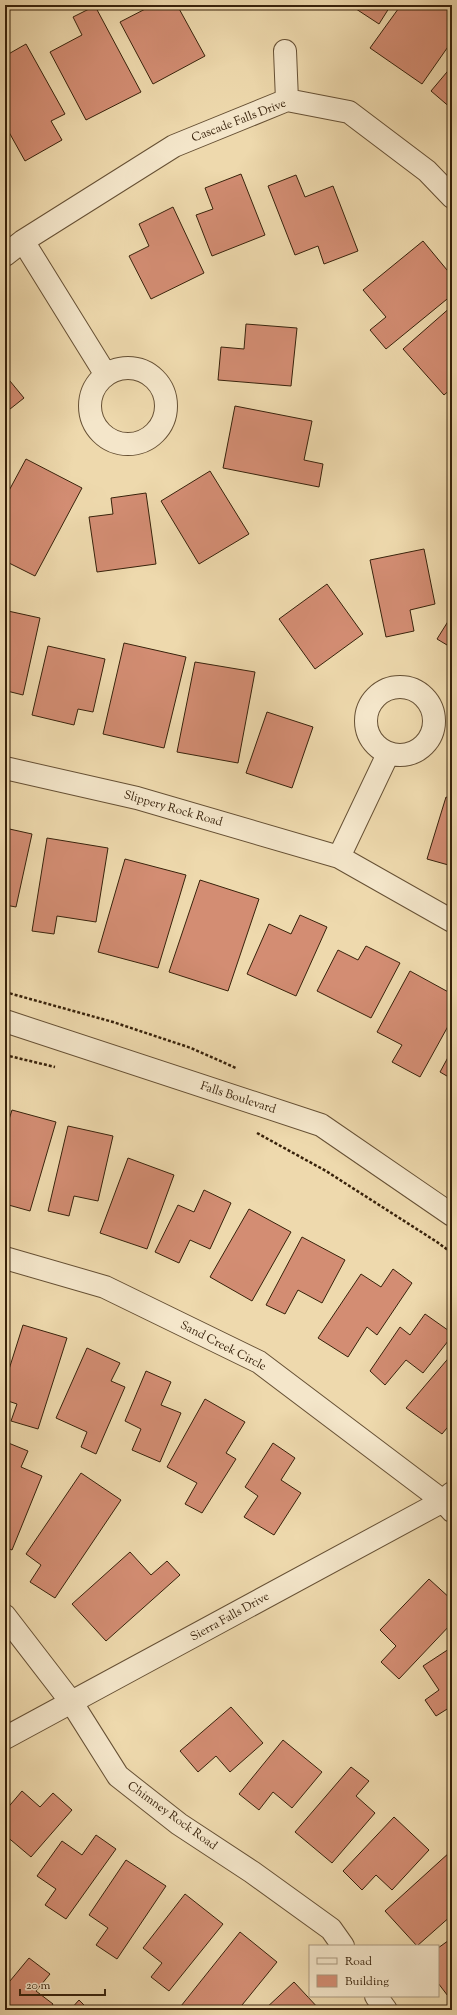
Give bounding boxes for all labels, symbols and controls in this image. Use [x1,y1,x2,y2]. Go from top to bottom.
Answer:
street label: Cascade Falls Drive [189,95,289,147]
street label: Slippery Rock Road [122,786,225,832]
street label: Falls Boulevard [198,1077,278,1119]
street label: Sand Creek Circle [177,1316,270,1376]
street label: Sierra Falls Drive [187,1588,273,1646]
street label: Chimney Rock Road [123,1777,221,1855]
legend [309,1945,439,1997]
text: Road [345,1953,372,1971]
scale bar [20,1971,105,1997]
text: Building [345,1973,389,1991]
text: 20 m [26,1977,51,1995]

